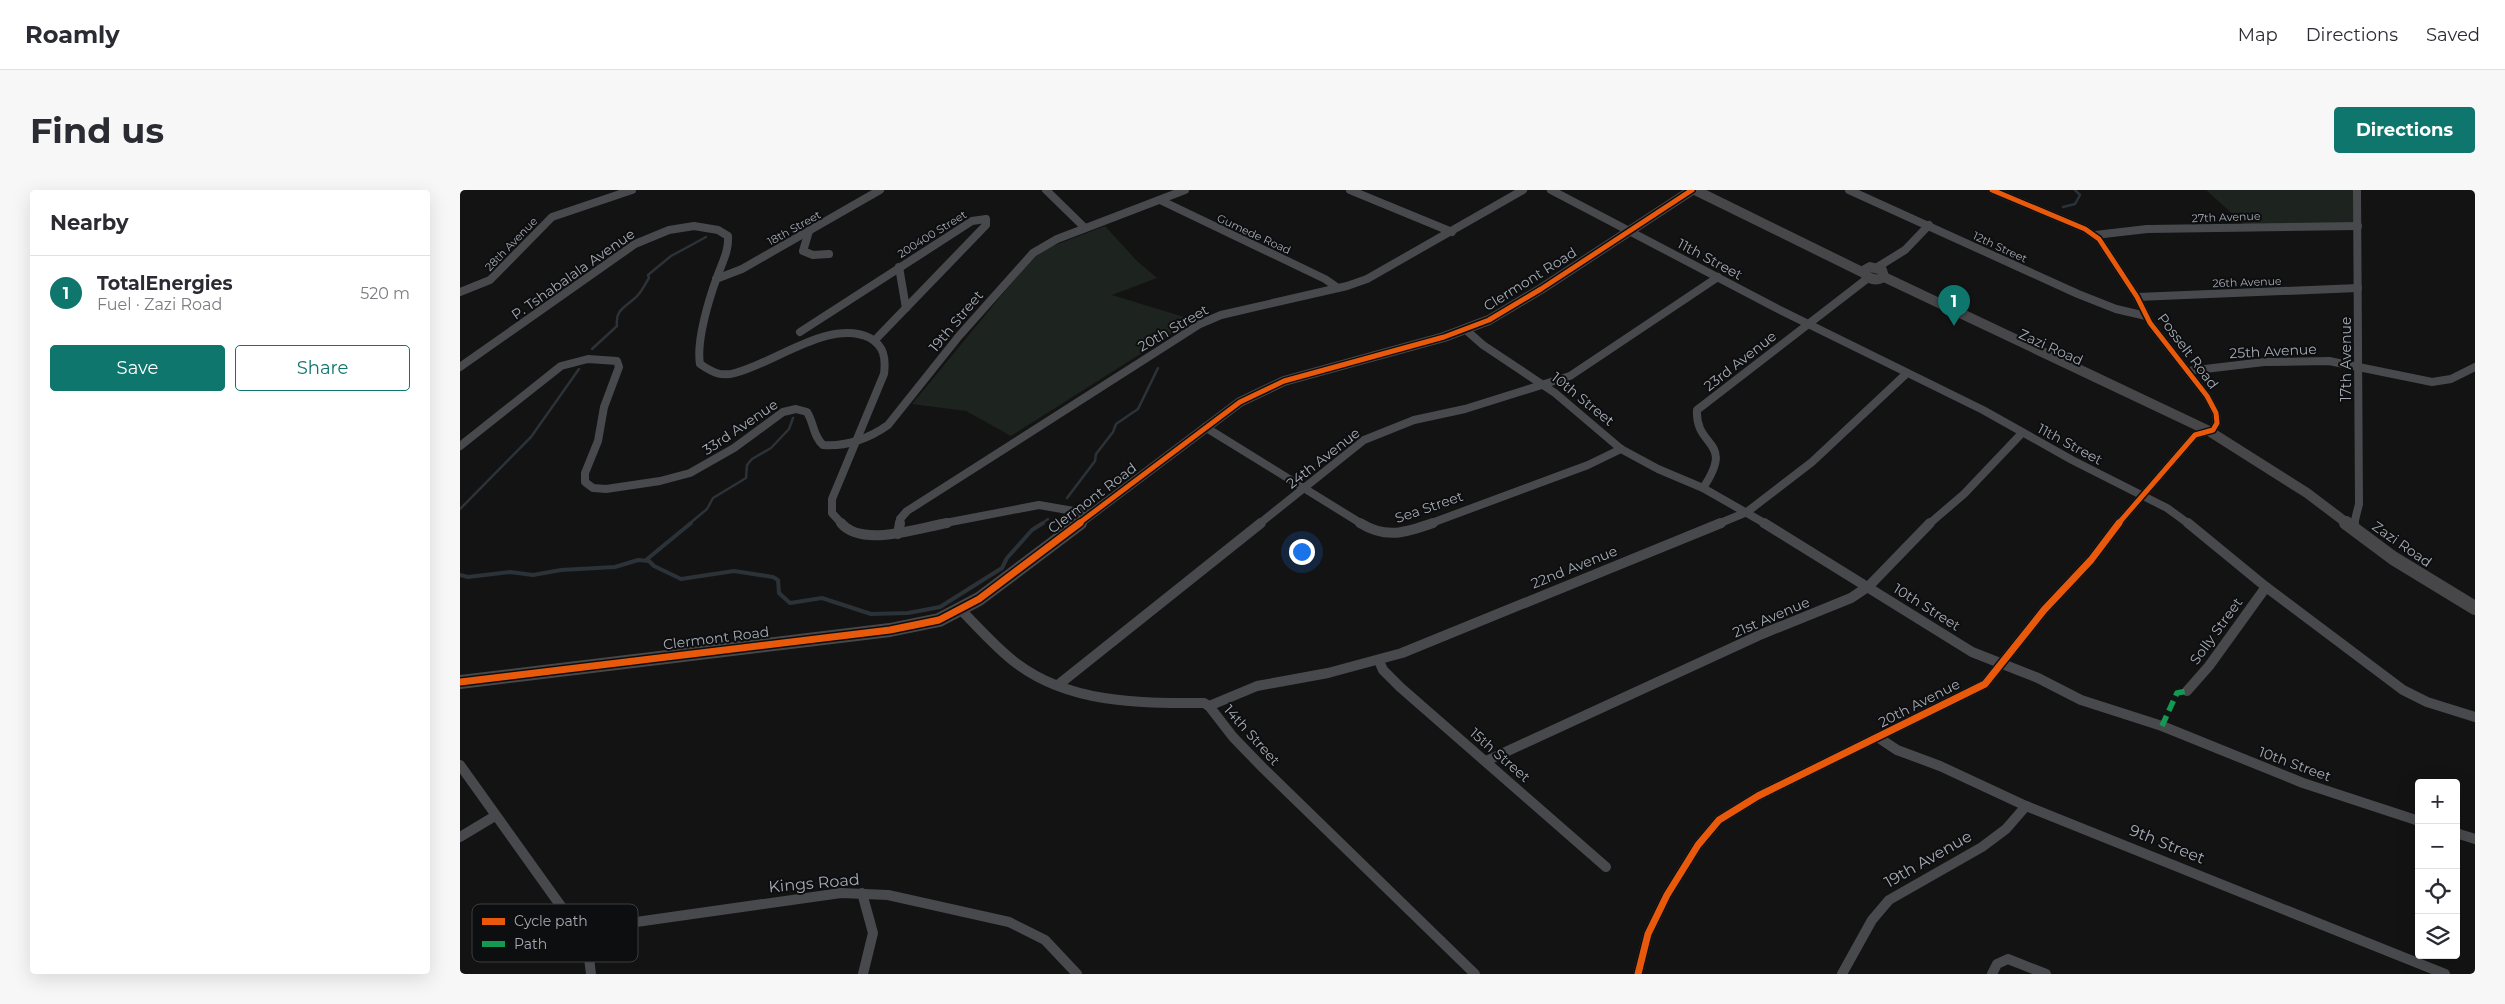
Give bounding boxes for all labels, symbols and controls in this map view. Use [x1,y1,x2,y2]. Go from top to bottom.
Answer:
text: Roamly [25,20,120,49]
text: Map [2238,24,2278,46]
text: Directions [2306,24,2398,46]
text: Saved [2426,24,2480,46]
button: Directions [2334,107,2475,153]
text: Find us [30,109,164,152]
street label: 18th Street [765,207,824,248]
street label: 200400 Street [895,207,970,261]
street label: 27th Avenue [2191,209,2261,225]
text: Nearby [50,210,129,235]
street label: Gumede Road [1215,211,1293,257]
street label: 28th Avenue [482,214,540,274]
street label: P. Tshabalala Avenue [508,225,638,323]
street label: 12th Street [1971,228,2030,266]
street label: 11th Street [1674,234,1746,284]
street label: Clermont Road [1480,243,1580,315]
text: TotalEnergies [97,272,233,295]
street label: 26th Avenue [2212,274,2282,290]
text: 1 [63,284,69,303]
text: 520 m [360,284,410,303]
pin: 1 [1938,285,1970,326]
street label: 19th Street [925,286,987,355]
text: Fuel · Zazi Road [97,295,222,314]
street label: 20th Street [1135,300,1212,355]
street label: Posselt Road [2154,309,2222,393]
street label: 17th Avenue [2337,317,2355,401]
street label: Zazi Road [2016,325,2086,369]
street label: 23rd Avenue [1700,327,1780,395]
street label: 25th Avenue [2229,340,2317,362]
button: Save [50,345,225,391]
button: Share [235,345,410,391]
street label: 10th Street [1548,368,1618,430]
street label: 33rd Avenue [699,395,781,459]
street label: 11th Street [2034,419,2106,469]
street label: 24th Avenue [1283,424,1363,492]
street label: Clermont Road [1044,459,1140,537]
street label: Sea Street [1392,487,1466,527]
street label: Zazi Road [2369,517,2435,571]
your location [1289,539,1315,565]
street label: 22nd Avenue [1528,542,1620,592]
street label: 10th Street [1890,579,1964,635]
street label: 21st Avenue [1730,593,1812,641]
street label: Solly Street [2186,594,2247,668]
street label: Clermont Road [662,623,770,653]
street label: 20th Avenue [1875,675,1963,731]
street label: 14th Street [1220,701,1284,769]
street label: 15th Street [1466,724,1534,786]
street label: 10th Street [2256,743,2334,785]
map controls [2415,779,2460,959]
button: + [2415,779,2460,824]
street label: 9th Street [2126,820,2208,868]
button: − [2415,824,2460,869]
street label: 19th Avenue [1881,826,1975,892]
button: locate [2415,869,2460,914]
street label: Kings Road [768,870,860,896]
legend [472,904,638,962]
text: Cycle path [514,912,588,930]
button: layers [2415,914,2460,959]
text: Path [514,935,547,953]

